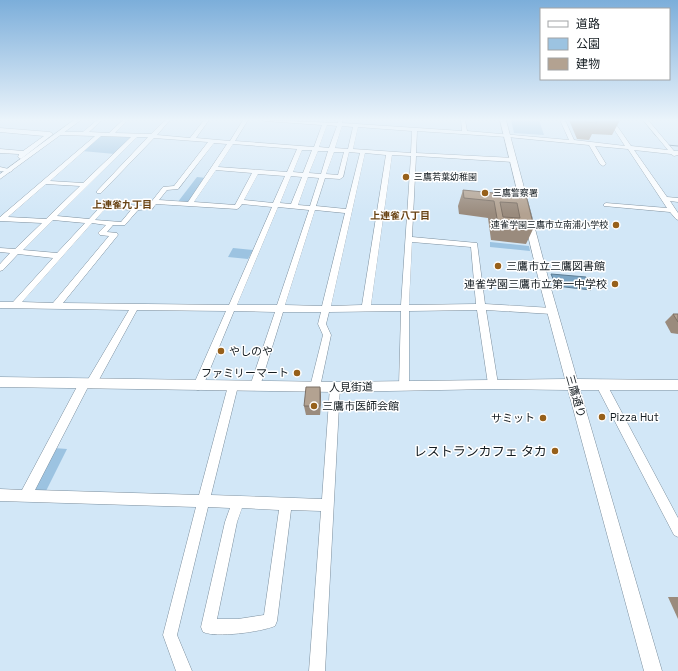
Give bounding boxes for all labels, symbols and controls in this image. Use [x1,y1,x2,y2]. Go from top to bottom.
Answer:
legend [540,8,670,80]
text: 道路 [576,16,600,32]
text: 公園 [576,36,600,52]
text: 建物 [576,56,600,72]
place label: 三鷹若葉幼稚園 [414,171,477,183]
marker: 三鷹若葉幼稚園 [401,172,411,182]
place label: 三鷹警察署 [493,187,538,199]
marker: 三鷹警察署 [480,188,490,198]
district label: 上連雀九丁目 [92,198,152,211]
district label: 上連雀八丁目 [370,209,430,222]
place label: 連雀学園三鷹市立南浦小学校 [491,219,608,231]
marker: 連雀学園三鷹市立南浦小学校 [611,220,621,230]
place label: 三鷹市立三鷹図書館 [506,259,605,273]
marker: 三鷹市立三鷹図書館 [493,261,503,271]
place label: 連雀学園三鷹市立第一中学校 [464,277,607,291]
marker: 連雀学園三鷹市立第一中学校 [610,279,620,289]
place label: やしのや [229,344,273,358]
marker: やしのや [216,346,226,356]
place label: ファミリーマート [201,366,289,380]
marker: ファミリーマート [292,368,302,378]
street label: 三鷹通り [563,373,589,419]
street label: 人見街道 [329,380,373,394]
place label: 三鷹市医師会館 [322,399,399,413]
marker: 三鷹市医師会館 [309,401,319,411]
place label: Pizza Hut [610,410,659,424]
place label: サミット [491,411,535,425]
marker: Pizza Hut [597,412,607,422]
marker: サミット [538,413,548,423]
place label: レストランカフェ タカ [414,443,547,460]
marker: レストランカフェ タカ [550,446,560,456]

